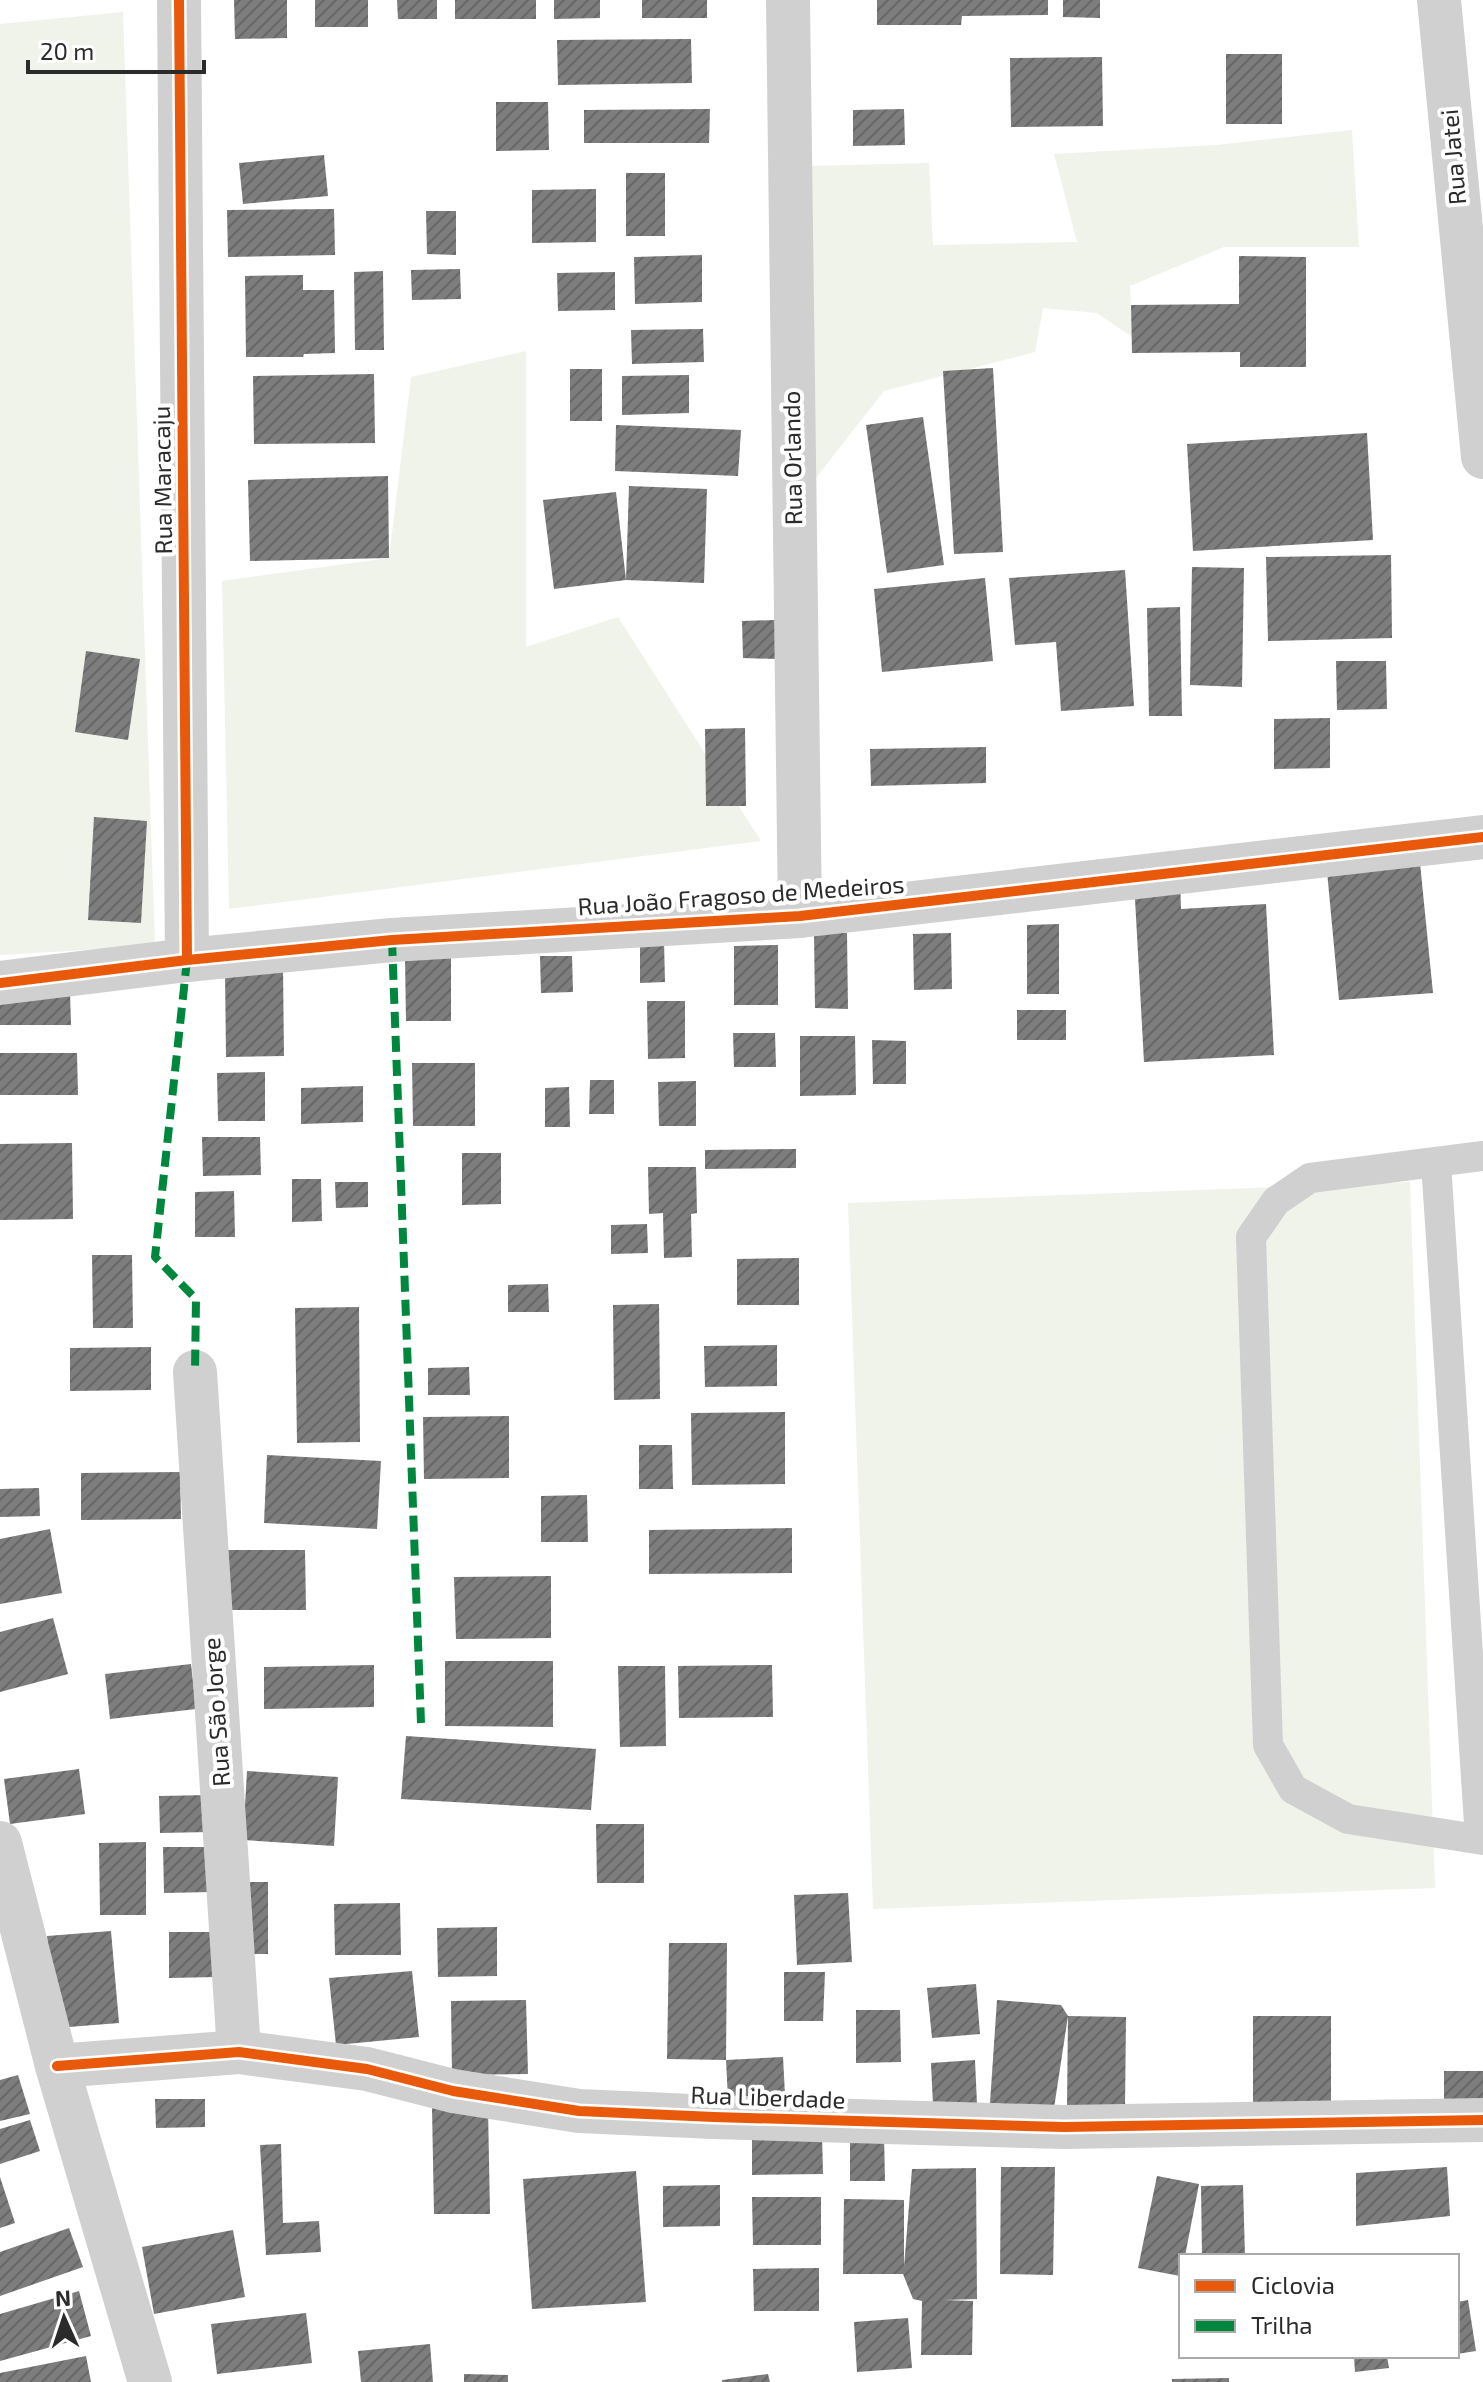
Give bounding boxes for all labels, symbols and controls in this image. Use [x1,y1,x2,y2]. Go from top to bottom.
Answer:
scale bar [28,24,204,74]
text: 20 m [40,36,94,65]
street label: Rua Jatei [1434,108,1471,206]
street label: Rua Orlando [776,391,807,525]
street label: Rua Maracaju [146,405,177,555]
street label: Rua João Fragoso de Medeiros [576,869,905,920]
street label: Rua São Jorge [196,1636,235,1788]
street label: Rua Liberdade [690,2079,846,2114]
legend [1179,2254,1459,2358]
text: Ciclovia [1251,2270,1335,2299]
north arrow [24,2278,104,2358]
text: N [54,2284,72,2310]
text: Trilha [1251,2310,1313,2339]

